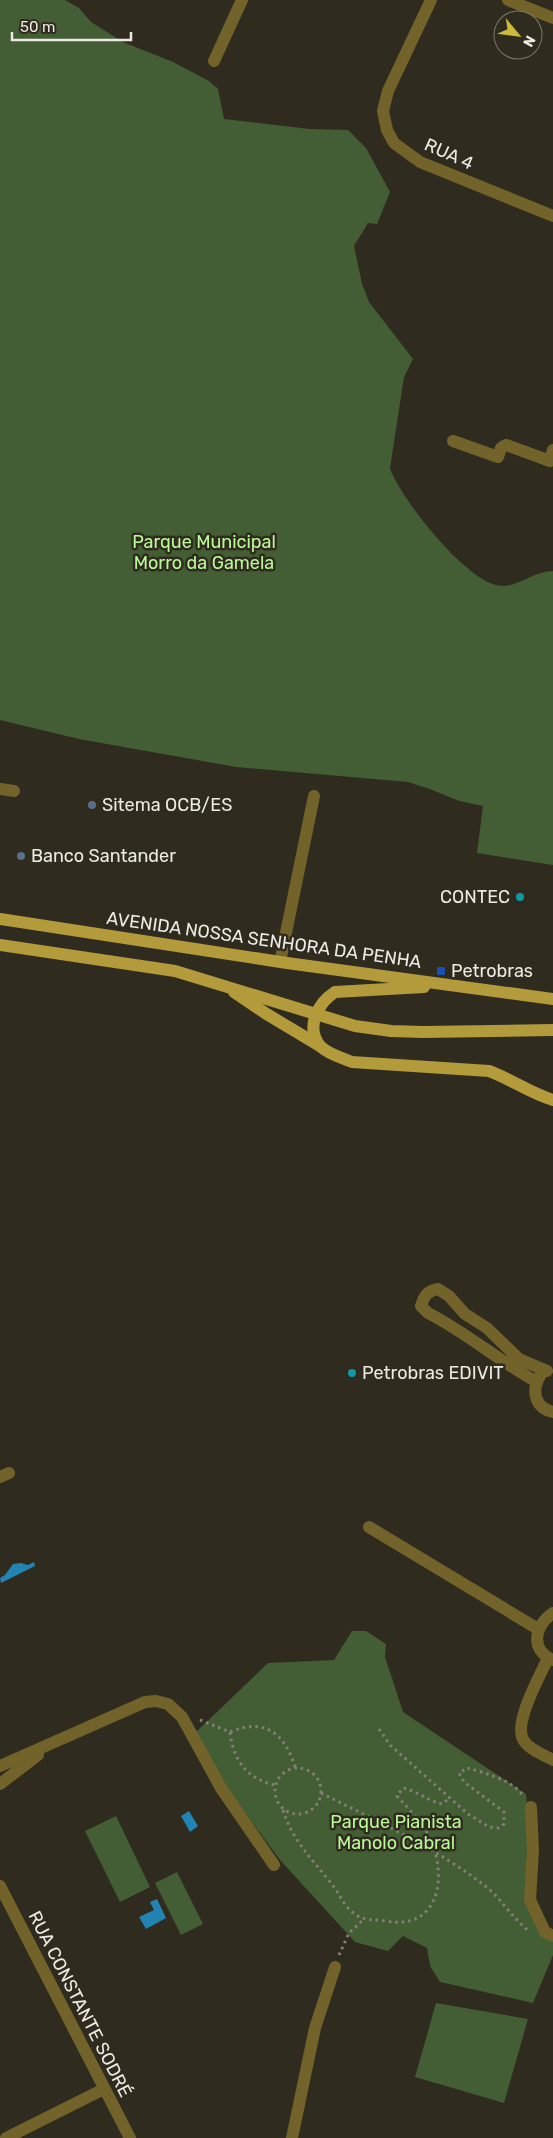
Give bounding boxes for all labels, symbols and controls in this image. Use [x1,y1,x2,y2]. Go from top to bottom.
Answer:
scale bar [12,10,131,42]
north arrow [493,10,543,60]
text: 50 m [20,18,55,36]
text: N [519,33,539,50]
street label: RUA 4 [421,134,477,174]
park label: Parque Municipal Morro da Gamela [132,531,276,574]
place label: Sitema OCB/ES [102,794,232,816]
marker: Sitema OCB/ES [86,799,98,811]
place label: Banco Santander [31,845,176,867]
marker: Banco Santander [15,850,27,862]
place label: CONTEC [440,886,510,908]
marker: CONTEC [514,891,526,903]
street label: AVENIDA NOSSA SENHORA DA PENHA [105,907,423,973]
place label: Petrobras [451,960,533,982]
marker: Petrobras [435,965,447,977]
place label: Petrobras EDIVIT [362,1362,504,1384]
marker: Petrobras EDIVIT [346,1367,358,1379]
park label: Parque Pianista Manolo Cabral [330,1811,462,1854]
street label: RUA CONSTANTE SODRÉ [23,1907,137,2101]

